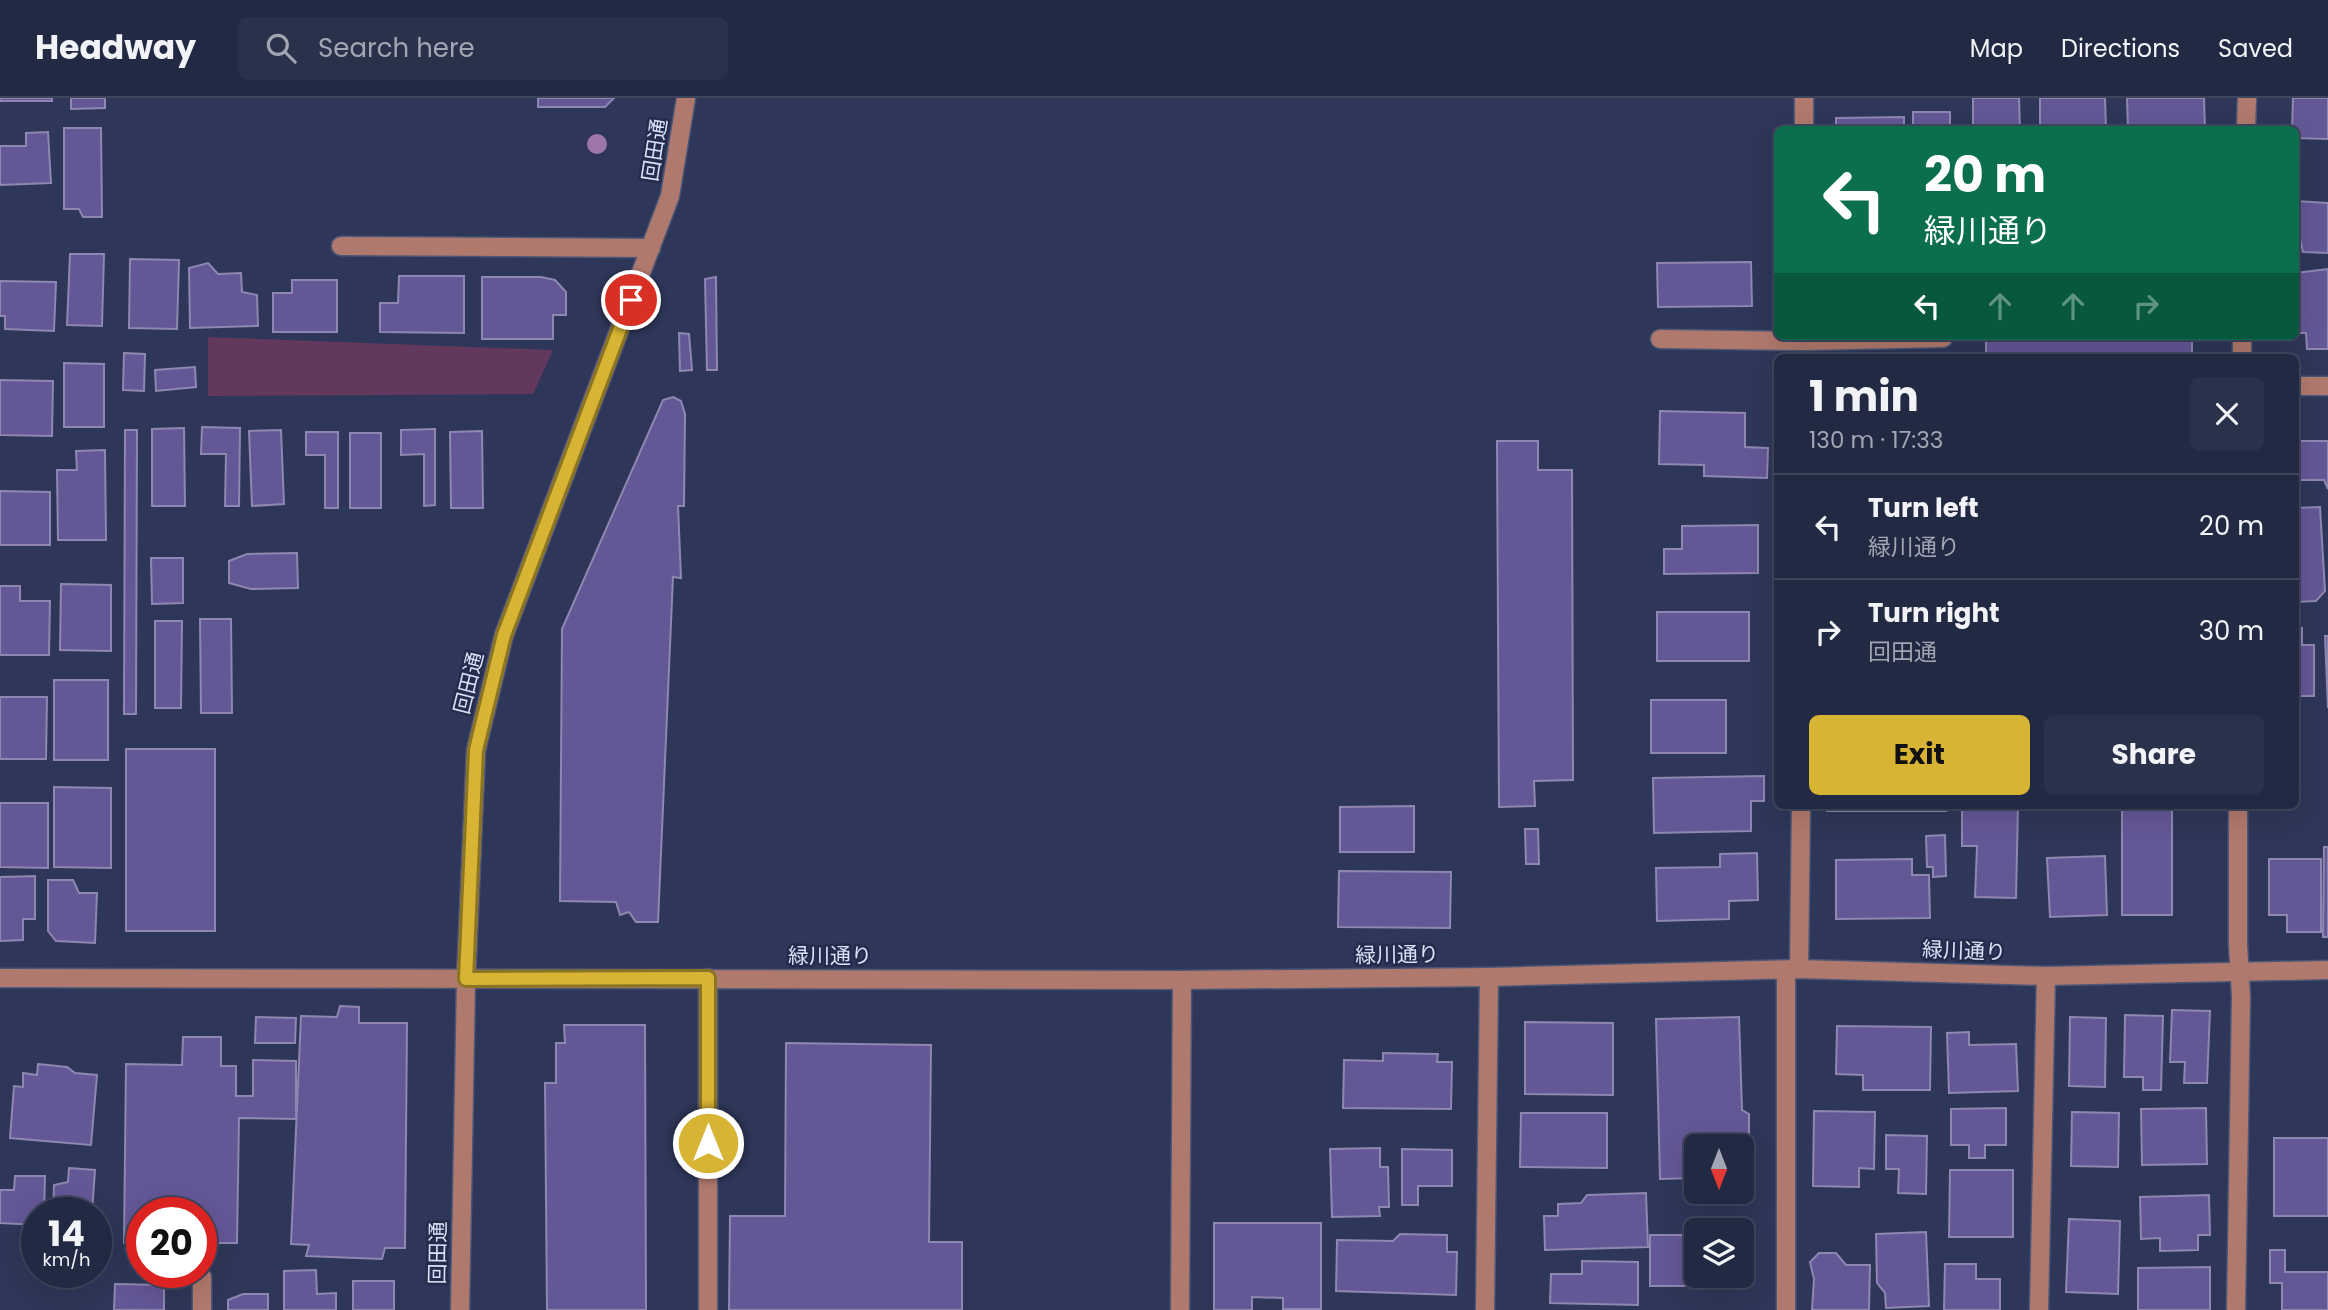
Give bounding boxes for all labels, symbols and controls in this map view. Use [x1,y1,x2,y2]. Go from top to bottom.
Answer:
search box [238,17,728,80]
text: Headway [35,24,196,71]
icon: search [262,29,300,67]
text: Search here [318,30,475,66]
text: Map [1970,32,2023,65]
text: Directions [2061,32,2180,65]
text: Saved [2218,32,2293,65]
street label: 回田通 [635,117,674,183]
text: 20 m [1924,141,2046,209]
icon: left [1809,154,1900,245]
text: 緑川通り [1924,208,2052,253]
pin [601,270,661,330]
icon: arrive [612,281,650,319]
icon: left [1908,287,1946,325]
icon: ahead [1981,287,2019,325]
icon: ahead [2054,287,2092,325]
icon: right [2127,287,2165,325]
text: 1 min [1809,367,1919,426]
button: close [2190,377,2264,451]
text: 130 m · 17:33 [1809,424,1943,456]
text: Turn left [1868,490,1979,526]
icon: left [1809,508,1847,546]
text: 20 m [2199,508,2264,544]
text: 緑川通り [1868,531,1960,563]
text: Turn right [1868,595,2000,631]
icon: right [1809,613,1847,651]
text: 30 m [2199,613,2264,649]
text: 回田通 [1868,636,1937,668]
street label: 回田通 [447,649,490,717]
button: Exit [1809,715,2030,795]
button: Share [2044,715,2264,795]
street label: 緑川通り [1922,935,2006,966]
street label: 緑川通り [1355,939,1439,970]
street label: 緑川通り [788,941,872,970]
position arrow [671,1106,745,1180]
north arrow [1684,1134,1754,1204]
map controls [1684,1134,1754,1288]
speed limit sign: 20 [126,1197,217,1288]
text: 14 [48,1209,85,1258]
button: layers [1684,1218,1754,1288]
street label: 回田通 [422,1221,453,1285]
text: km/h [43,1247,90,1272]

